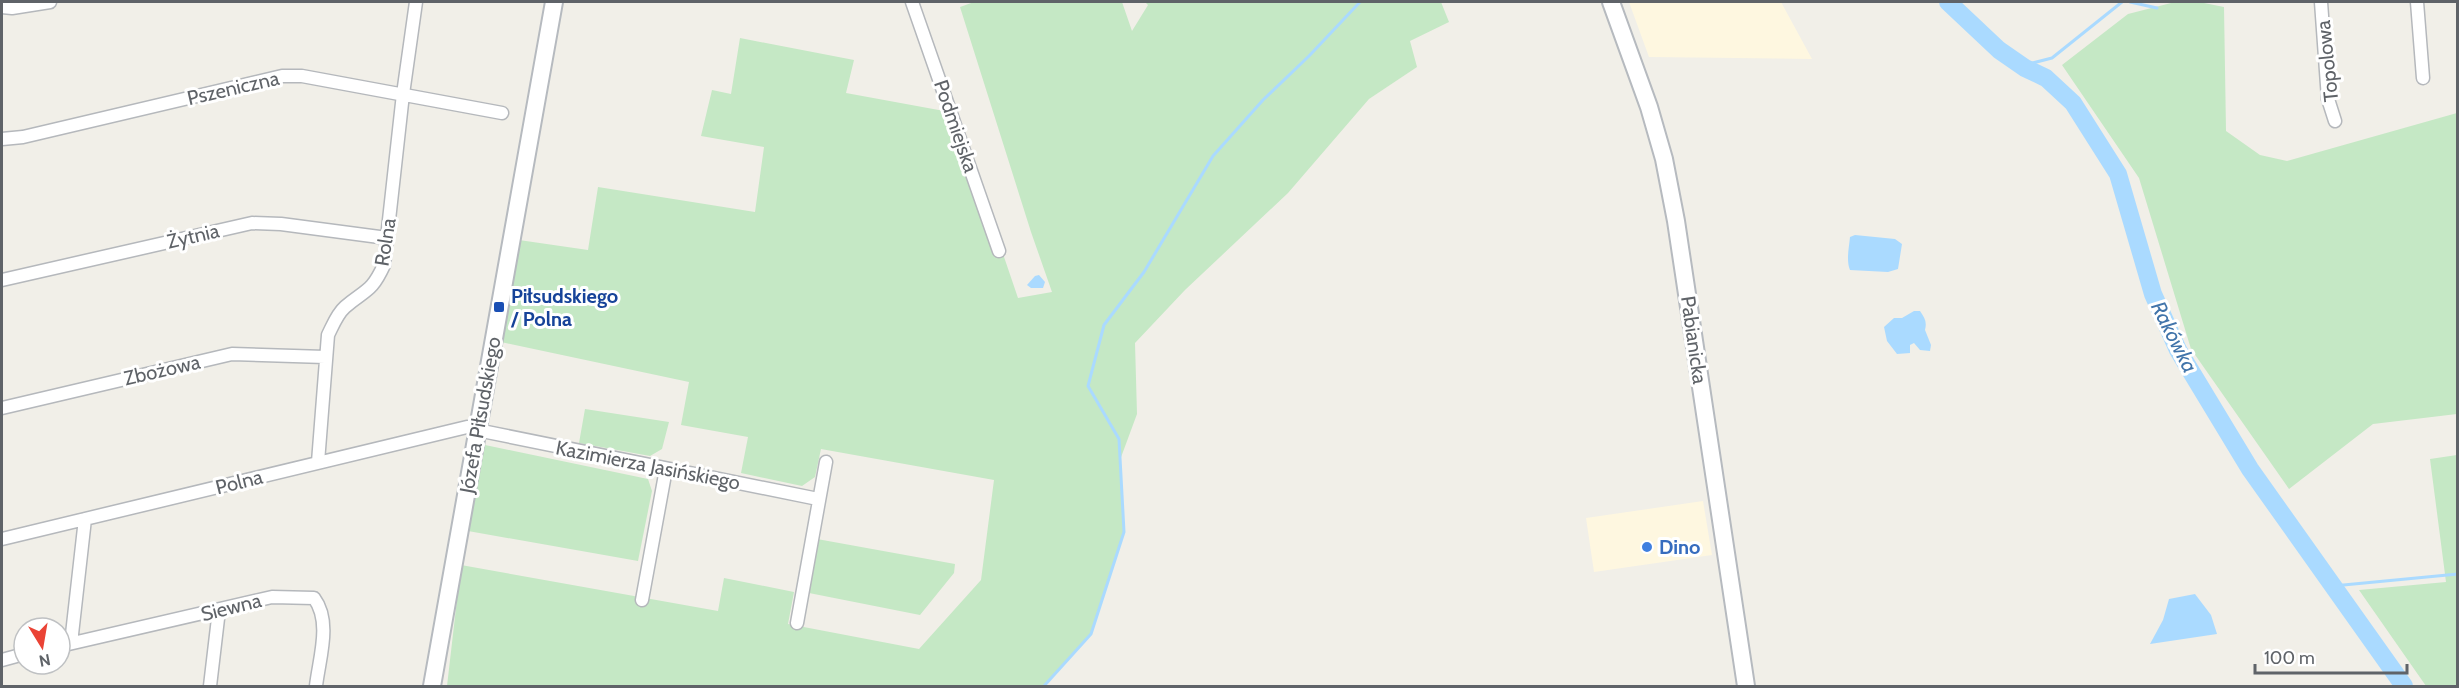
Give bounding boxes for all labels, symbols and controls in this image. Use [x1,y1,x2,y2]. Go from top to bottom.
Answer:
street label: Topolowa [2311,19,2343,103]
street label: Pszeniczna [185,66,282,110]
street label: Podmiejska [929,77,983,176]
street label: Rolna [369,216,401,268]
street label: Żytnia [165,218,222,254]
place label: Piłsudskiego / Polna [510,284,618,331]
street label: Pabianicka [1676,294,1712,386]
water label: Rakówka [2146,297,2203,377]
marker: Piłsudskiego / Polna [492,300,506,314]
street label: Józefa Piłsudskiego [454,335,506,496]
street label: Zbożowa [122,350,203,390]
street label: Kazimierza Jasińskiego [554,435,742,495]
street label: Polna [213,464,265,499]
place label: Dino [1659,535,1700,559]
marker: Dino [1640,540,1654,554]
street label: Siewna [198,588,264,626]
north arrow [12,616,72,676]
scale bar [2255,637,2406,675]
text: 100 m [2264,647,2315,669]
text: N [37,650,52,671]

